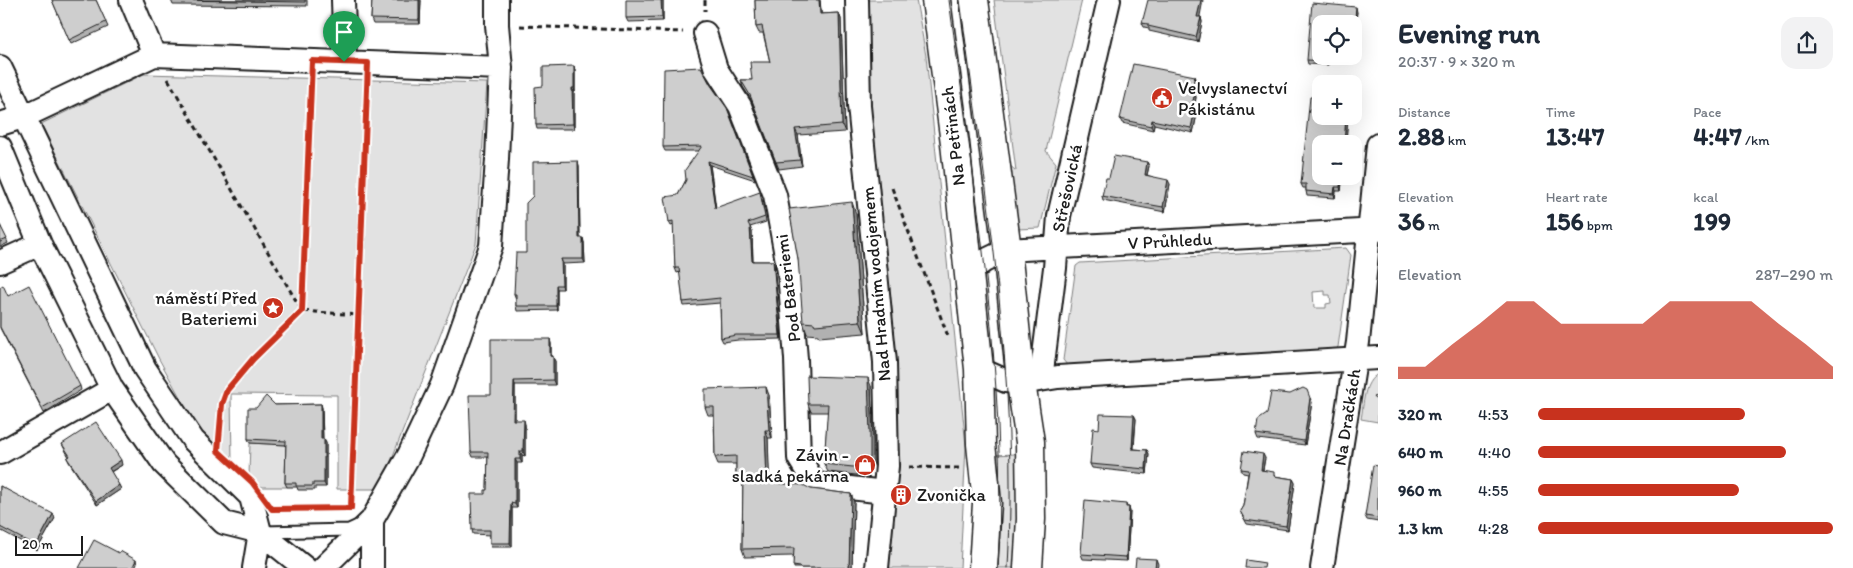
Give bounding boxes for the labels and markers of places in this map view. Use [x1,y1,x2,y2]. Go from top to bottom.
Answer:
pin [323,11,365,62]
place label: Velvyslanectví Pákistánu [1178,77,1288,120]
public building icon: Velvyslanectví Pákistánu [1150,86,1174,110]
place label: náměstí Před Bateriemi [155,287,257,330]
place icon: náměstí Před Bateriemi [261,296,285,320]
place label: Závin - sladká pekárna [732,444,850,487]
shop icon: Závin - sladká pekárna [853,453,877,477]
building icon: Zvonička [889,483,913,507]
place label: Zvonička [917,484,986,506]

